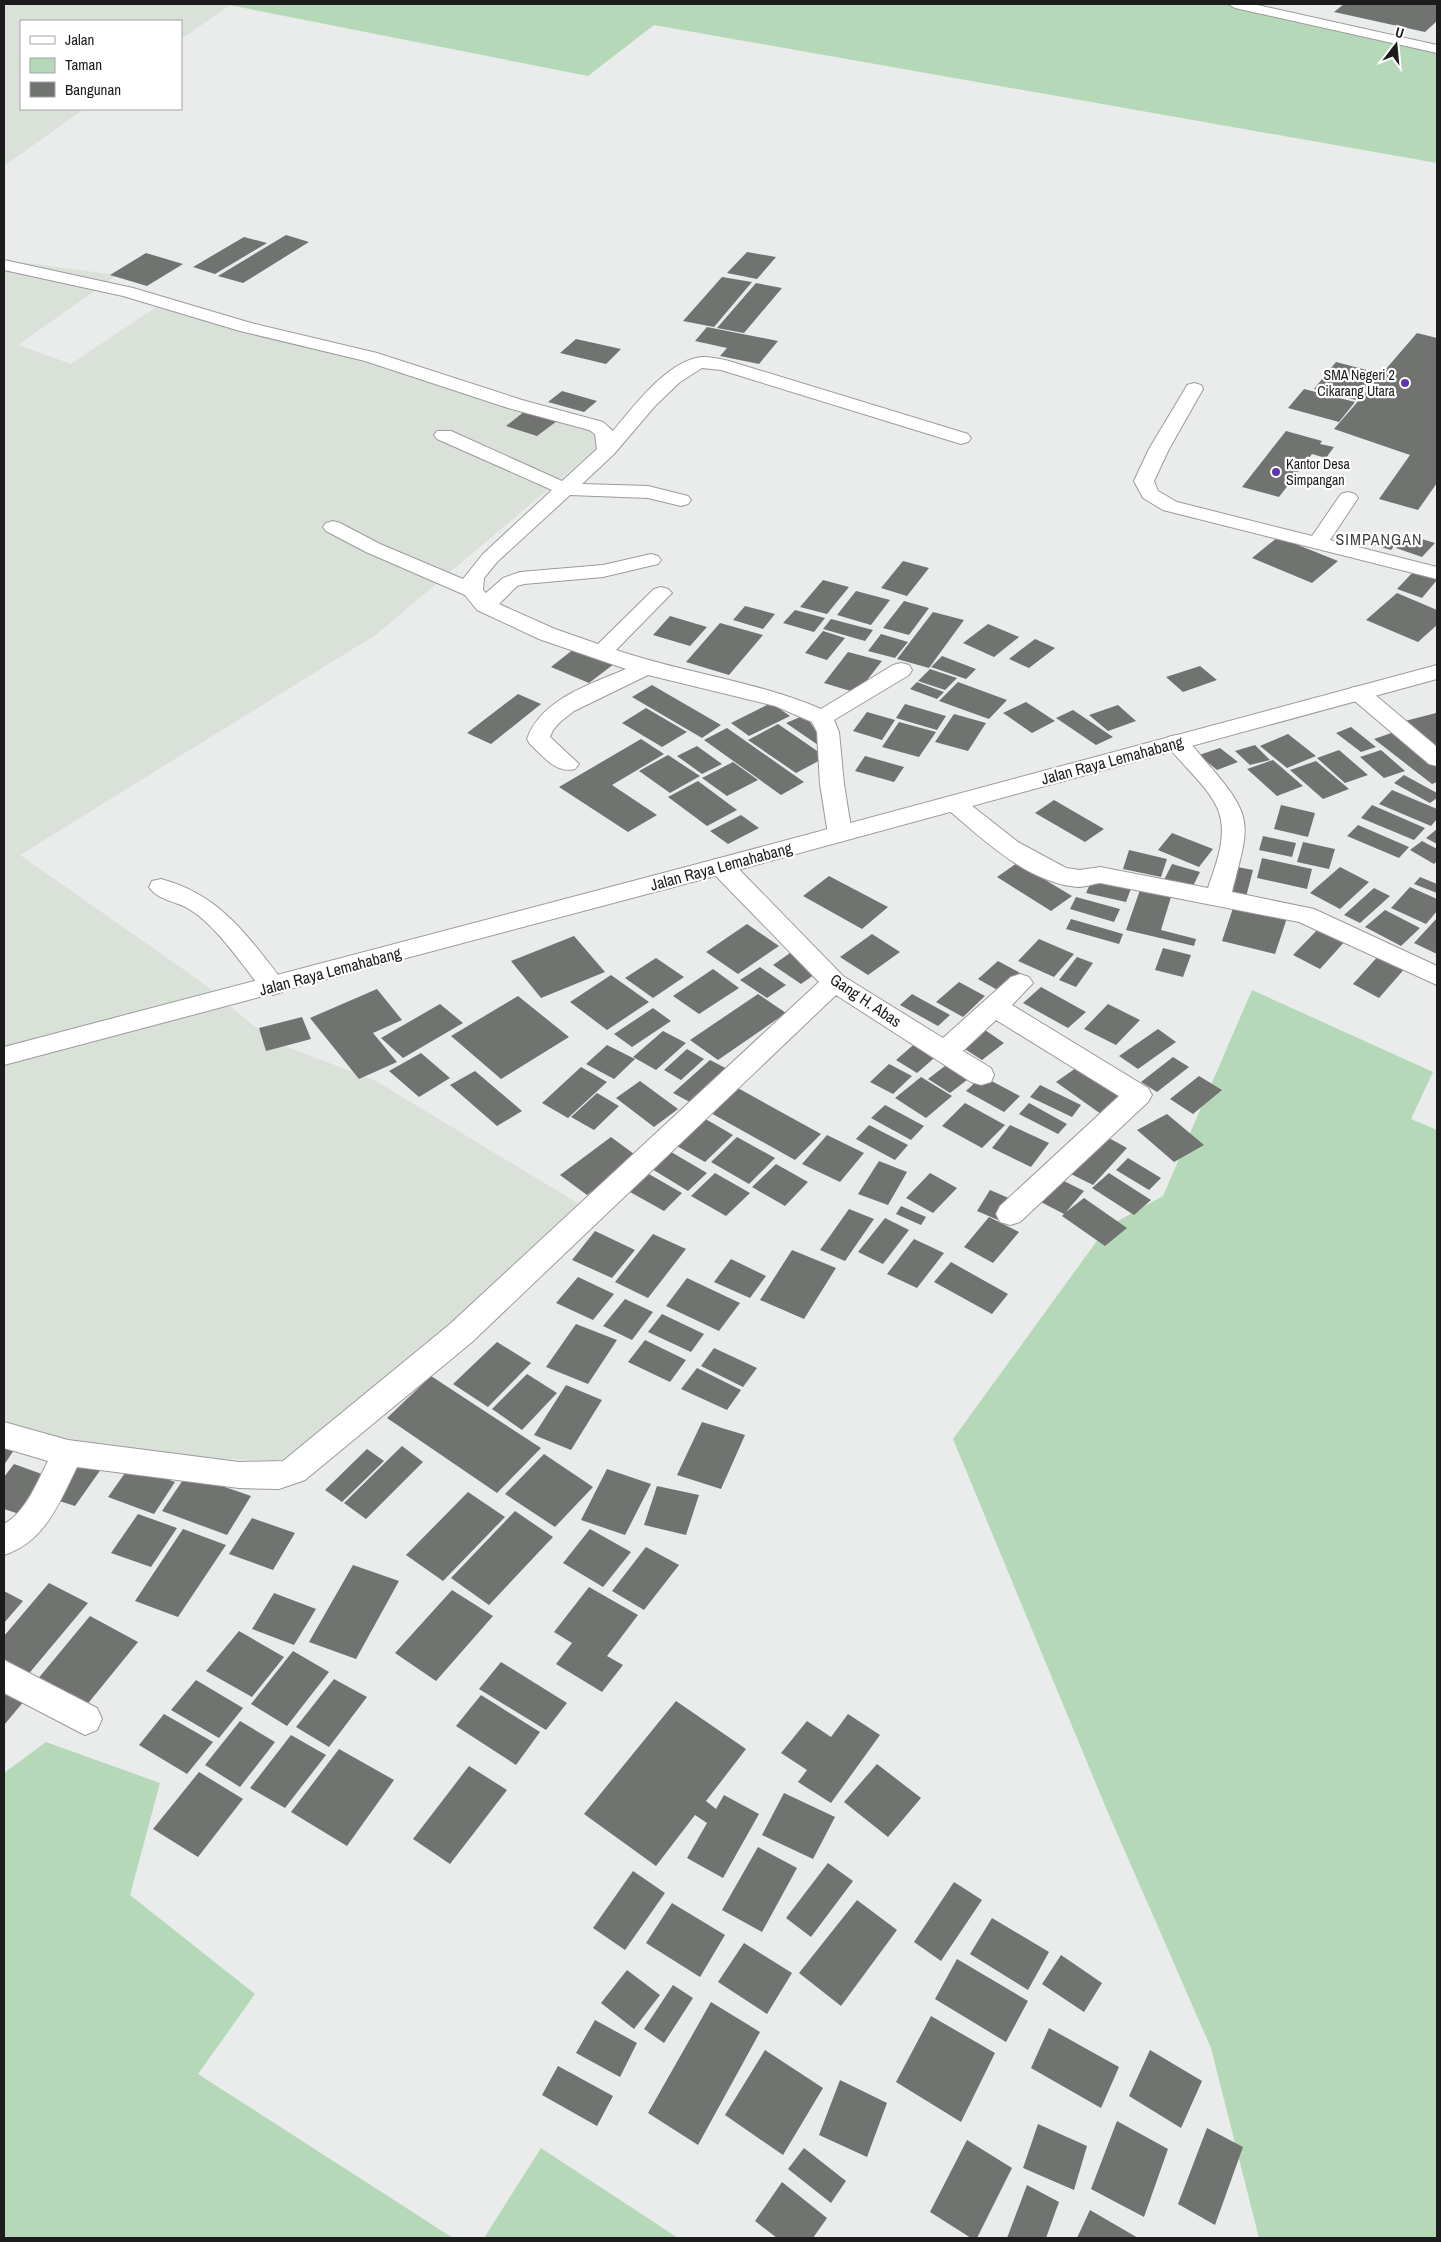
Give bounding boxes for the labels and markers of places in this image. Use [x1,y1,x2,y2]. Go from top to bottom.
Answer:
place label: SMA Negeri 2 Cikarang Utara [1317,366,1396,400]
marker: SMA Negeri 2 Cikarang Utara [1399,377,1411,389]
place label: Kantor Desa Simpangan [1286,455,1350,489]
marker: Kantor Desa Simpangan [1270,466,1282,478]

